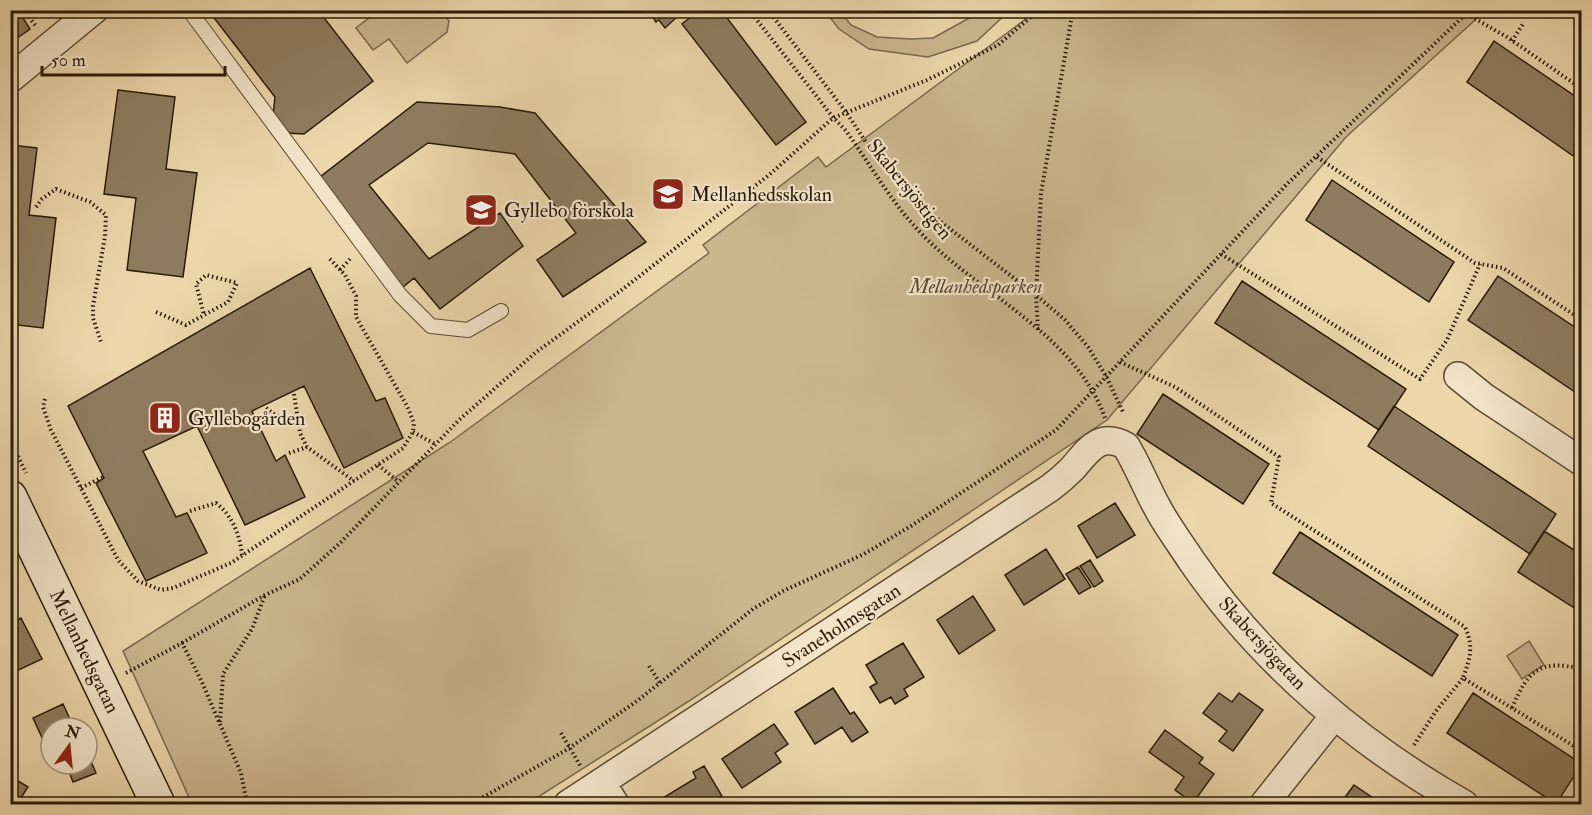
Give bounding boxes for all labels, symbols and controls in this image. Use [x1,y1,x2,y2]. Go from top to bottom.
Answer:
scale bar [42,39,225,77]
text: 50 m [51,49,86,72]
street label: Skabersjöstigen [861,134,958,245]
school or university icon: Mellanhedsskolan [650,176,686,212]
place label: Mellanhedsskolan [691,182,832,207]
school or university icon: Gyllebo förskola [463,192,499,228]
place label: Gyllebo förskola [504,198,635,223]
park label: Mellanhedsparken [908,274,1043,299]
building icon: Gyllebogården [147,400,183,436]
place label: Gyllebogården [188,406,305,431]
street label: Svaneholmsgatan [777,578,906,673]
street label: Mellanhedsgatan [44,585,125,717]
street label: Skabersjögatan [1213,591,1312,695]
north arrow [39,716,99,776]
text: N [62,721,83,744]

